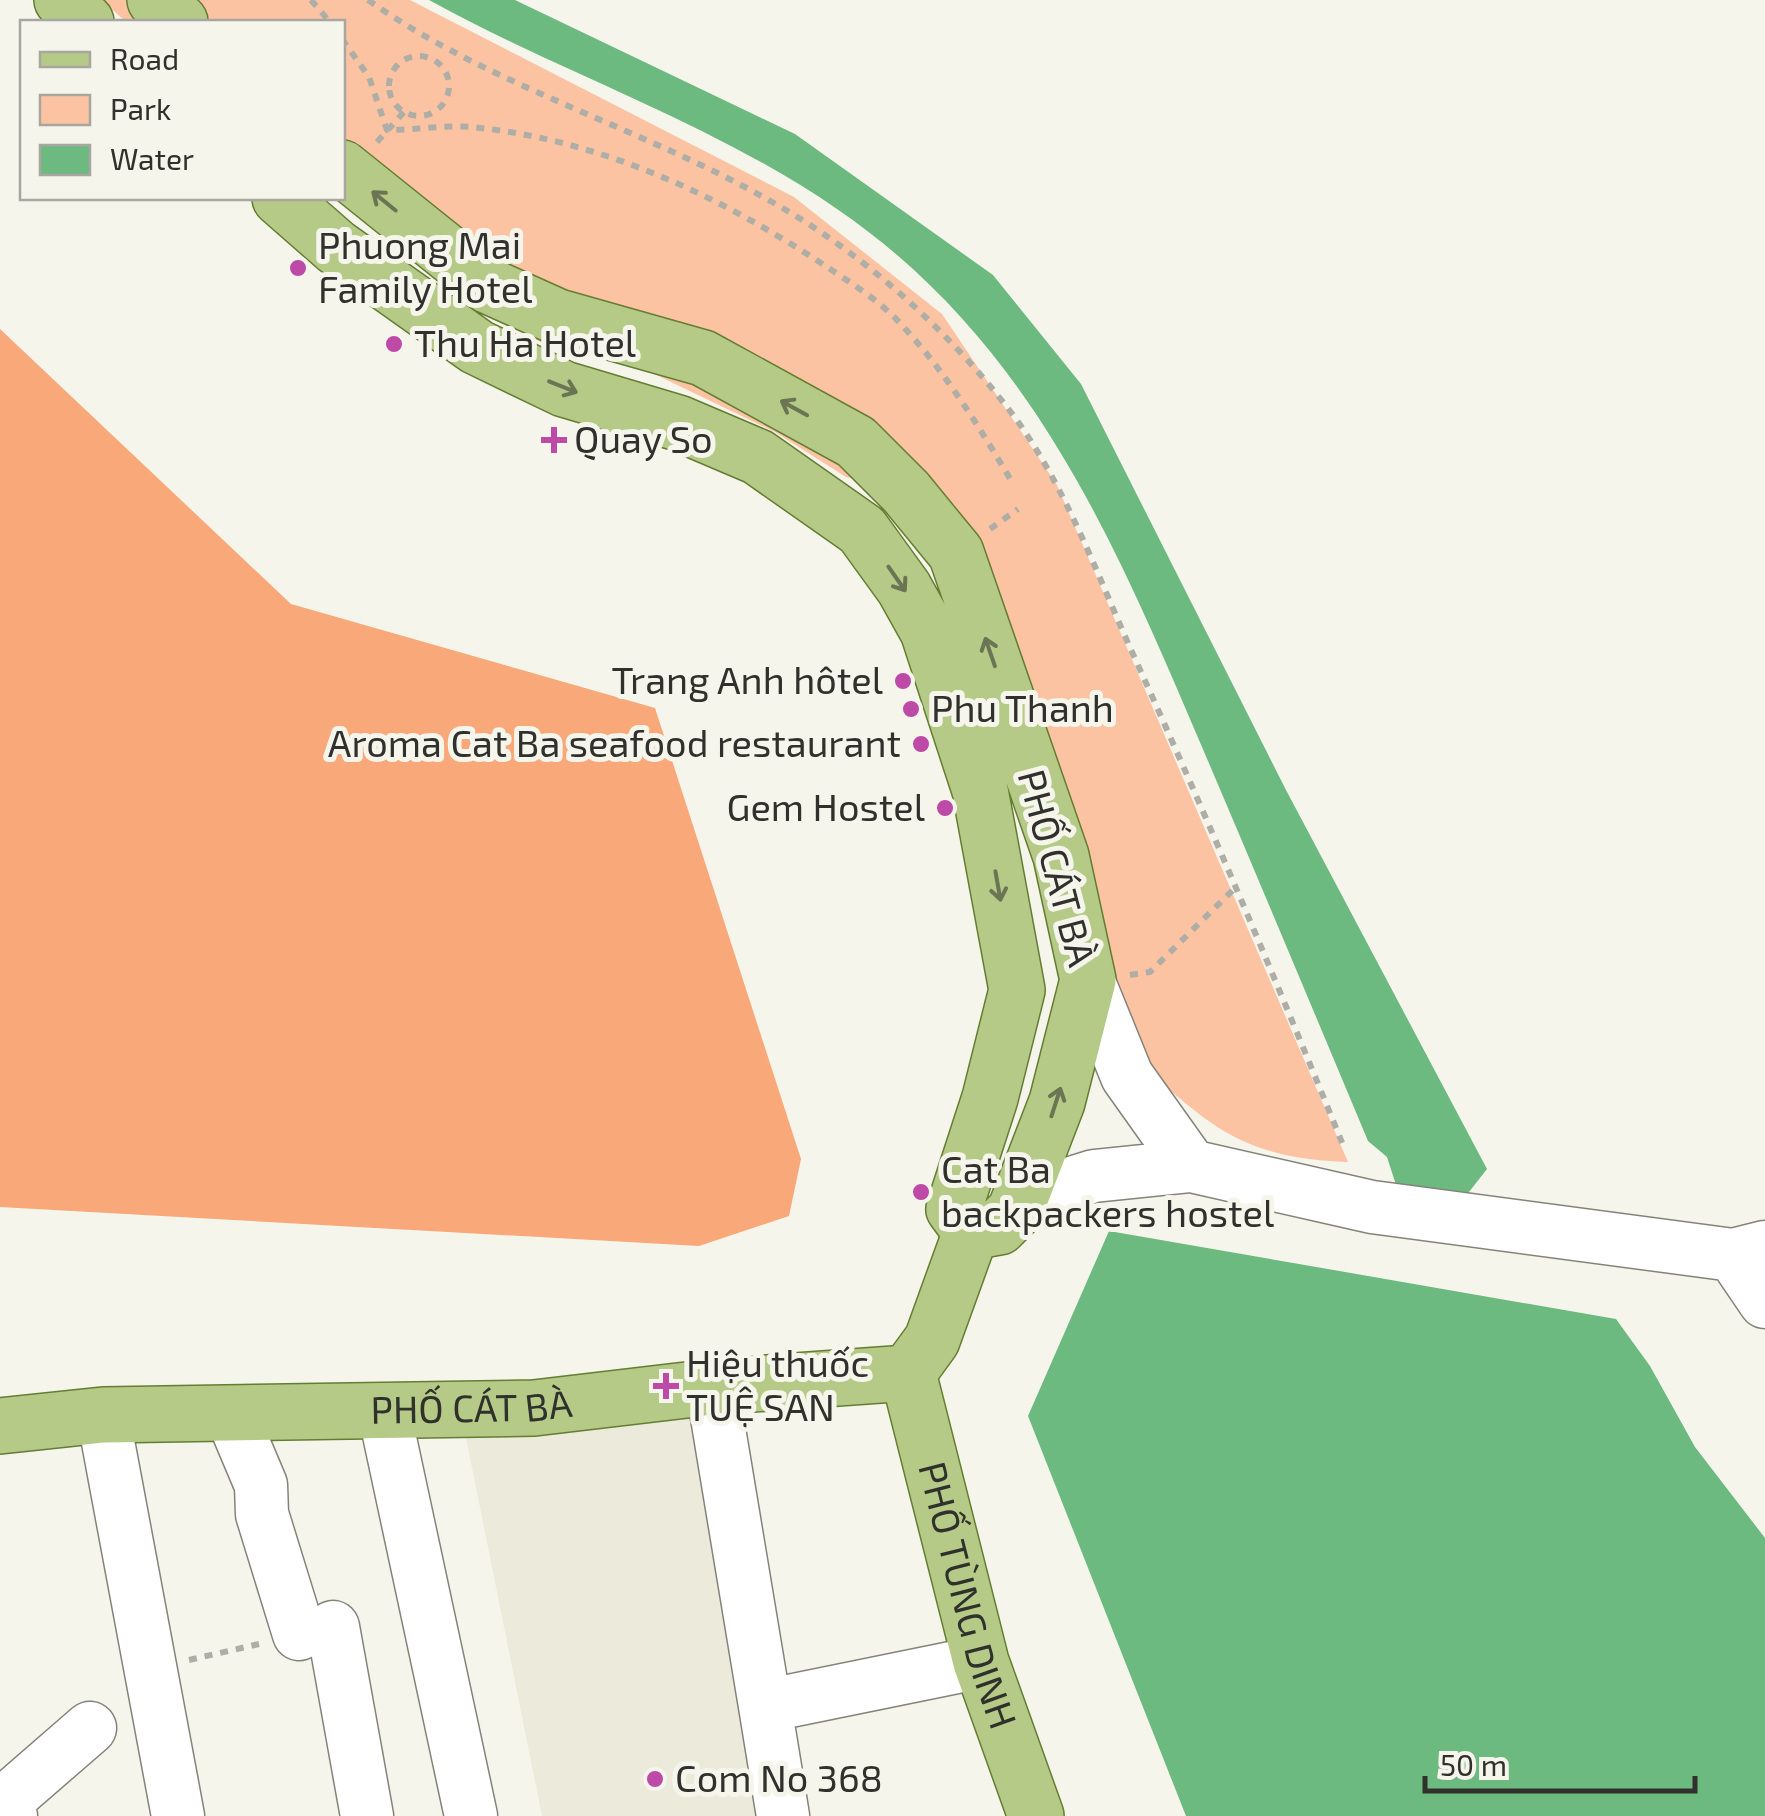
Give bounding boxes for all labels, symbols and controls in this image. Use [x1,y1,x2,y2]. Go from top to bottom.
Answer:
legend [20,20,345,200]
text: Road [110,40,179,76]
text: Park [110,90,171,126]
text: Water [110,140,194,176]
one-way arrow [371,190,397,212]
place label: Phuong Mai Family Hotel [318,221,532,311]
marker: Phuong Mai Family Hotel [287,257,309,279]
place label: Thu Ha Hotel [414,319,636,365]
marker: Thu Ha Hotel [383,333,405,355]
one-way arrow [548,379,578,397]
one-way arrow [780,398,809,418]
place label: Quay So [574,415,713,461]
marker: Quay So [543,429,565,451]
one-way arrow [886,565,907,593]
one-way arrow [980,637,998,669]
place label: Trang Anh hôtel [611,656,883,702]
marker: Trang Anh hôtel [892,670,914,692]
place label: Phu Thanh [931,684,1114,730]
marker: Phu Thanh [900,698,922,720]
place label: Aroma Cat Ba seafood restaurant [328,719,901,765]
marker: Aroma Cat Ba seafood restaurant [910,733,932,755]
street label: PHỐ CÁT BÀ [1010,764,1107,971]
place label: Gem Hostel [727,783,925,829]
marker: Gem Hostel [934,797,956,819]
one-way arrow [989,869,1008,901]
one-way arrow [1048,1087,1066,1118]
place label: Cat Ba backpackers hostel [941,1145,1274,1235]
marker: Cat Ba backpackers hostel [910,1181,932,1203]
place label: Hiệu thuốc TUỆ SAN [686,1339,869,1429]
marker: Hiệu thuốc TUỆ SAN [655,1375,677,1397]
street label: PHỐ CÁT BÀ [370,1379,575,1432]
street label: PHỐ TÙNG DINH [910,1457,1028,1734]
scale bar [1425,1731,1695,1793]
text: 50 m [1440,1746,1507,1782]
place label: Com No 368 [675,1754,883,1800]
marker: Com No 368 [644,1768,666,1790]

